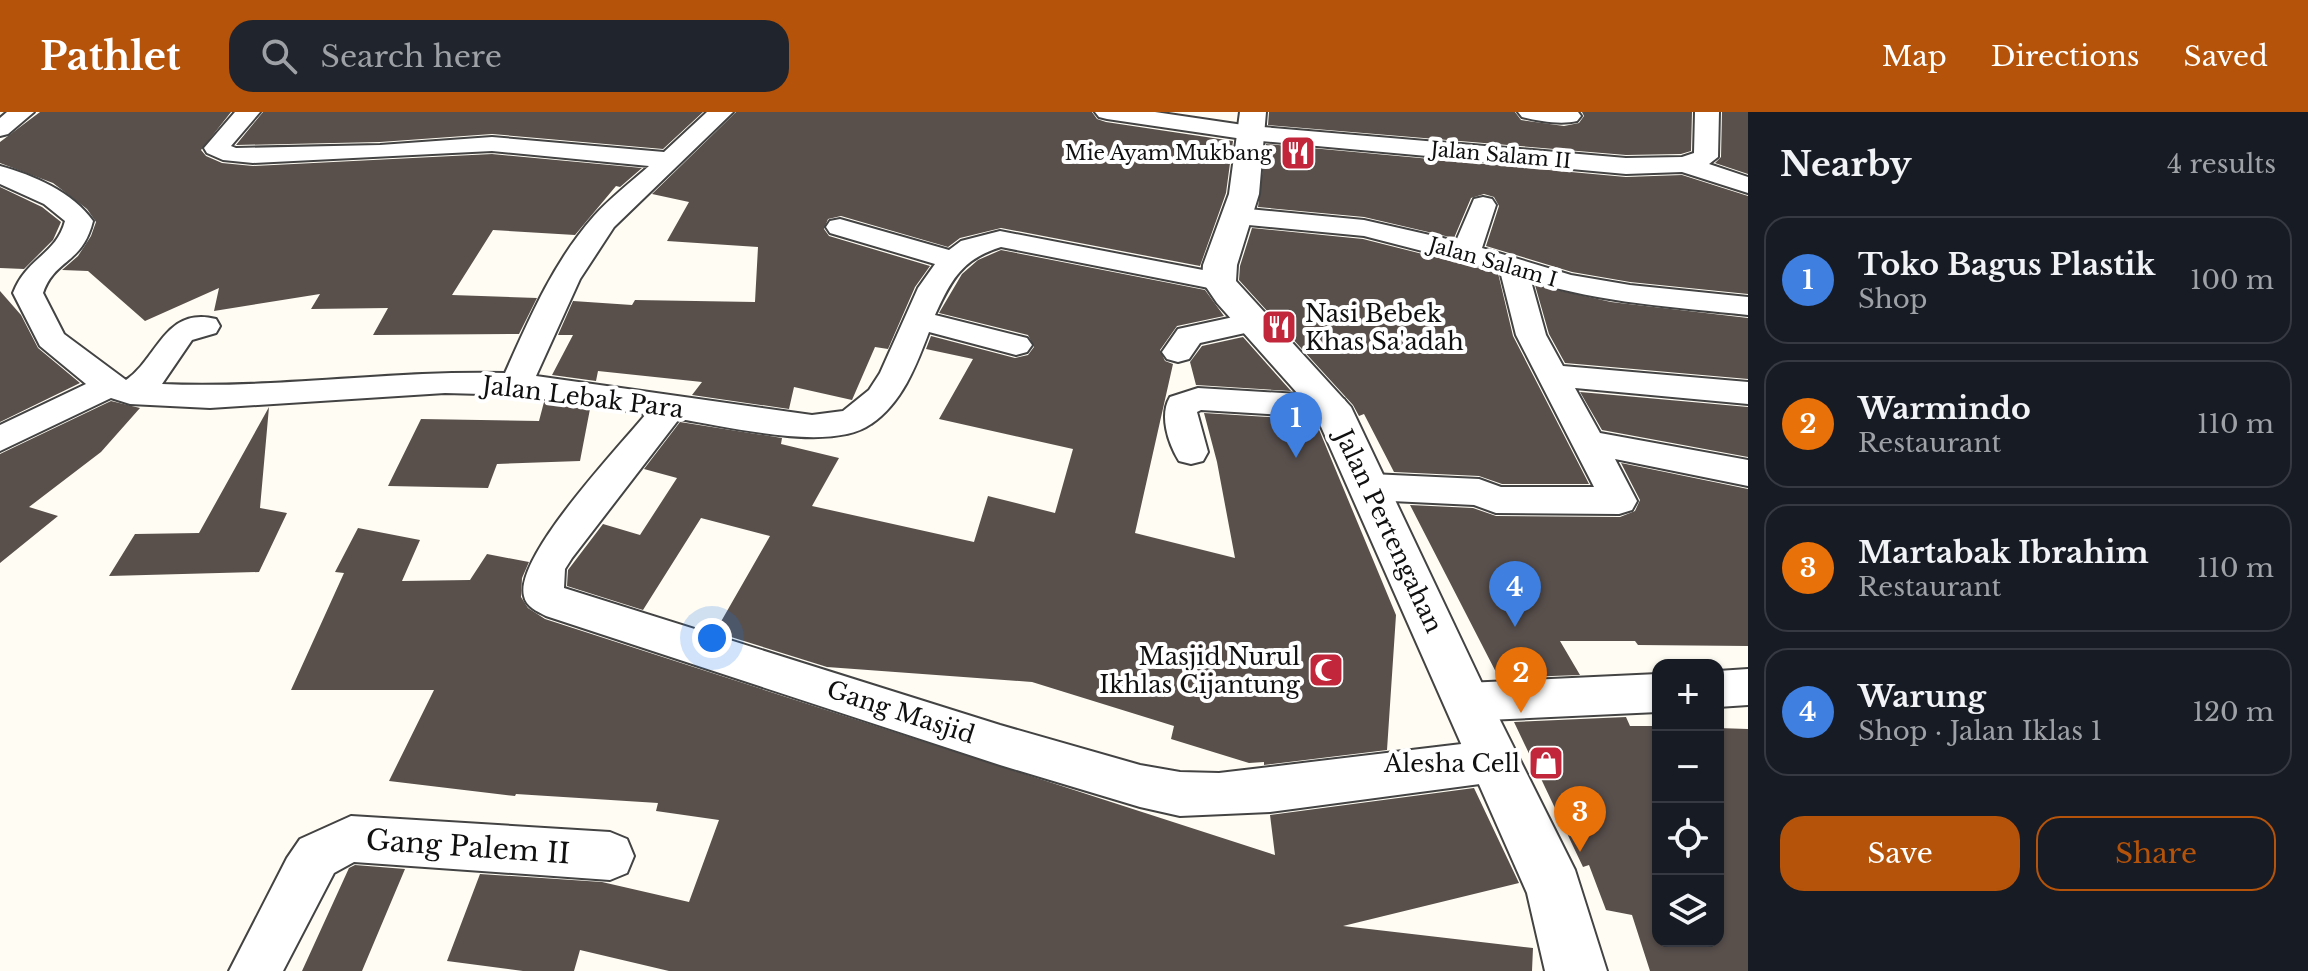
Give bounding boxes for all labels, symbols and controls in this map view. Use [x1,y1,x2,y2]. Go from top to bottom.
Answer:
search box [229,20,789,92]
text: Pathlet [40,33,181,80]
icon: search [257,34,301,78]
text: Search here [321,38,502,75]
text: Map [1882,39,1947,74]
text: Directions [1991,39,2140,74]
text: Saved [2184,39,2268,74]
restaurant icon: Mie Ayam Mukbang [1279,134,1317,172]
street label: Jalan Salam II [1427,137,1572,173]
place label: Mie Ayam Mukbang [1065,141,1273,165]
text: Nearby [1780,143,1912,185]
text: 4 results [2167,148,2276,180]
street label: Jalan Salam I [1423,231,1560,292]
text: Toko Bagus Plastik [1858,246,2155,283]
text: 1 [1802,264,1814,296]
text: 100 m [2190,264,2274,296]
text: Shop [1858,283,1927,315]
place label: Nasi Bebek Khas Sa'adah [1305,299,1464,356]
restaurant icon: Nasi Bebek Khas Sa'adah [1260,308,1298,346]
street label: Jalan Lebak Para [478,370,686,424]
text: Warmindo [1858,390,2031,427]
pin: 1 [1270,392,1322,458]
text: 2 [1800,408,1816,440]
text: 110 m [2197,408,2274,440]
street label: Jalan Pertengahan [1328,422,1449,637]
text: Restaurant [1858,427,2001,459]
text: Martabak Ibrahim [1858,534,2149,571]
text: 3 [1800,552,1816,584]
text: 110 m [2197,552,2274,584]
pin: 4 [1489,561,1541,627]
text: Restaurant [1858,571,2001,603]
your location [692,618,732,658]
place label: Masjid Nurul Ikhlas Cijantung [1099,642,1301,699]
pin: 2 [1495,647,1547,713]
mosque icon: Masjid Nurul Ikhlas Cijantung [1307,651,1345,689]
map controls [1652,659,1724,947]
button: + [1652,659,1724,731]
street label: Gang Masjid [823,674,979,750]
text: Warung [1858,678,1986,715]
text: 4 [1799,696,1817,728]
text: 120 m [2192,696,2274,728]
text: Shop · Jalan Iklas 1 [1858,715,2102,747]
button: − [1652,731,1724,803]
shop icon: Alesha Cell [1527,744,1565,782]
place label: Alesha Cell [1383,749,1520,778]
pin: 3 [1554,786,1606,852]
button: locate [1652,803,1724,875]
button: Save [1780,816,2020,891]
button: Share [2036,816,2276,891]
street label: Gang Palem II [365,822,571,872]
button: layers [1652,875,1724,947]

